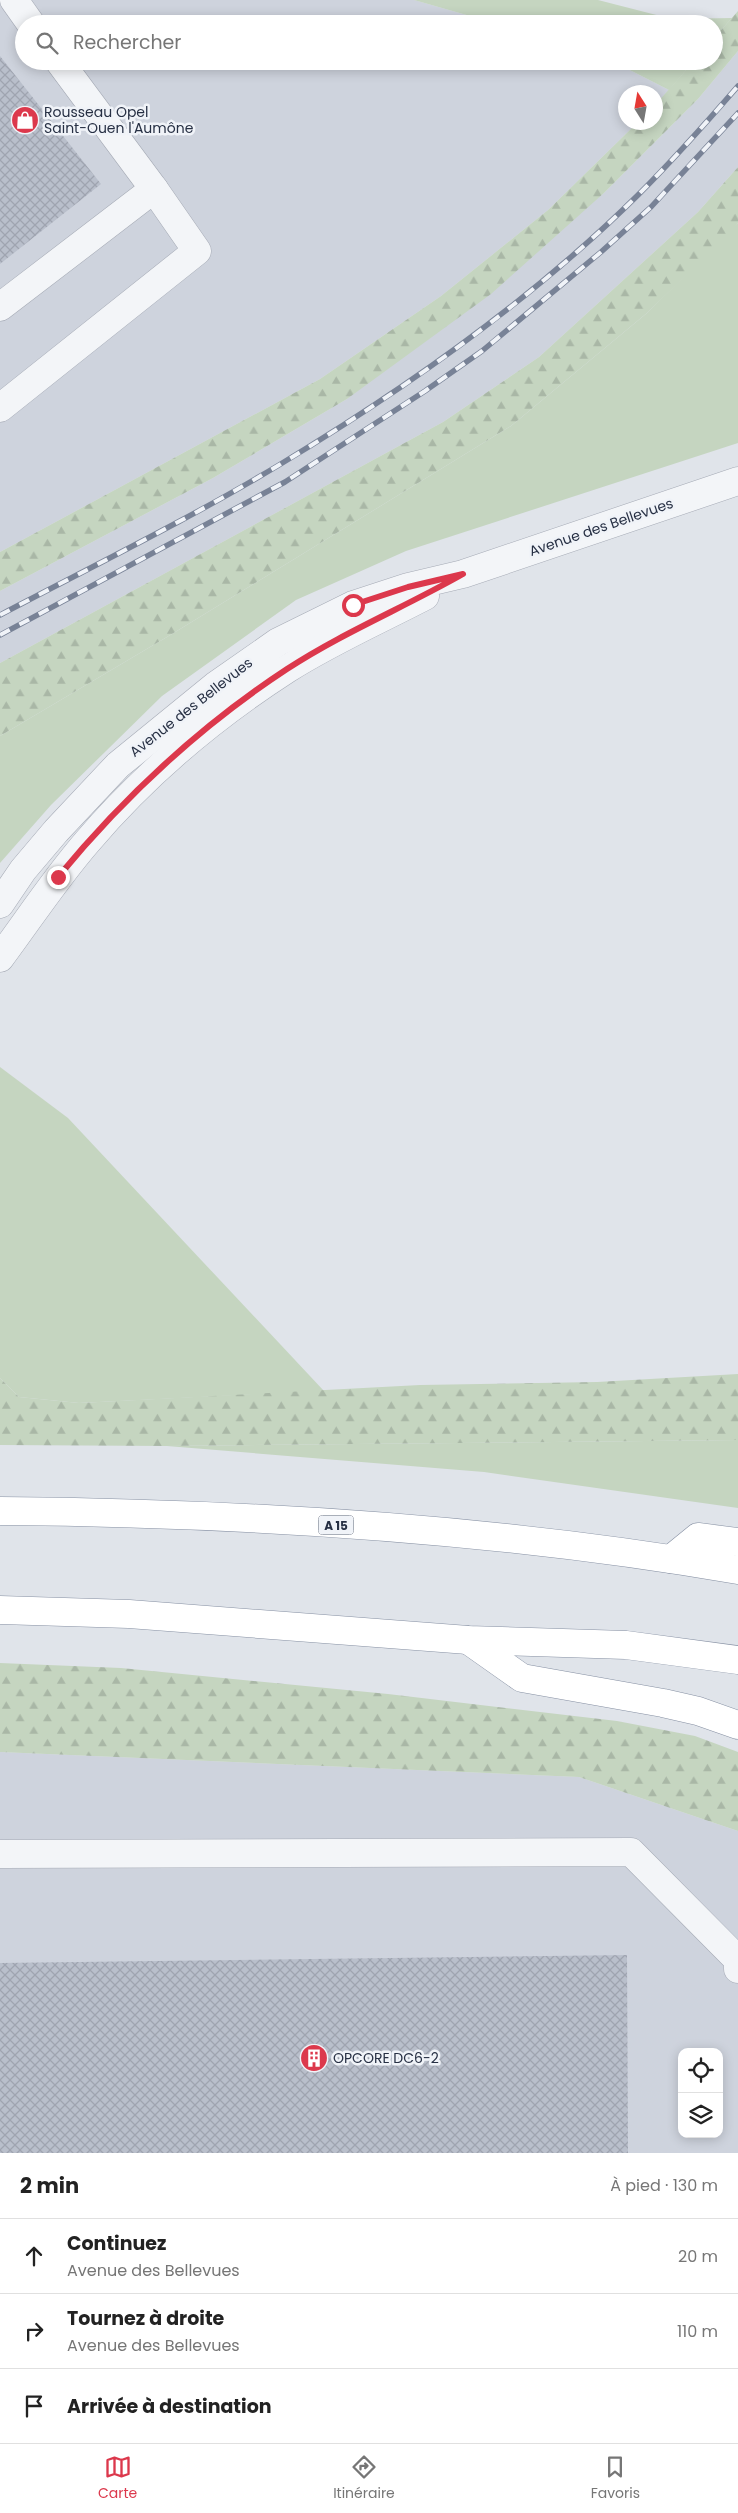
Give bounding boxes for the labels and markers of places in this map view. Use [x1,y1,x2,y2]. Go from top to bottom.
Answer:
place label: Rousseau Opel Saint-Ouen l'Aumône [44,102,194,138]
shop icon: Rousseau Opel Saint-Ouen l'Aumône [10,105,40,135]
building icon: OPCORE DC6-2 [299,2043,329,2073]
place label: OPCORE DC6-2 [333,2048,439,2068]

